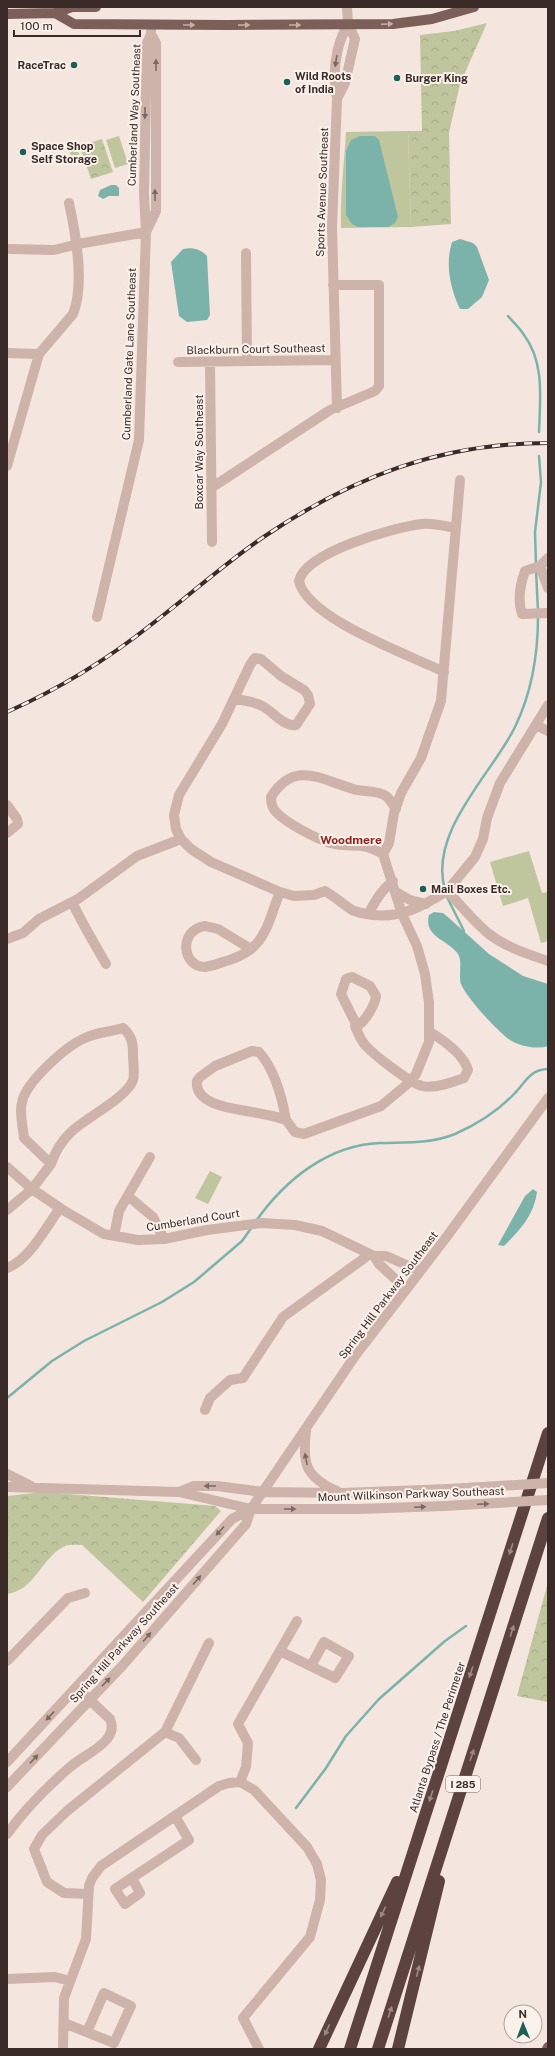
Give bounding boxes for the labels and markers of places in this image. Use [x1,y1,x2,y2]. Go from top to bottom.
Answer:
place label: RaceTrac [18,59,66,71]
marker: RaceTrac [69,60,79,70]
place label: Wild Roots of India [295,70,352,95]
place label: Burger King [405,72,468,84]
marker: Burger King [392,73,402,83]
marker: Wild Roots of India [282,77,292,87]
place label: Space Shop Self Storage [31,140,97,165]
marker: Space Shop Self Storage [18,147,28,157]
place label: Mail Boxes Etc. [431,883,511,895]
marker: Mail Boxes Etc. [418,884,428,894]

